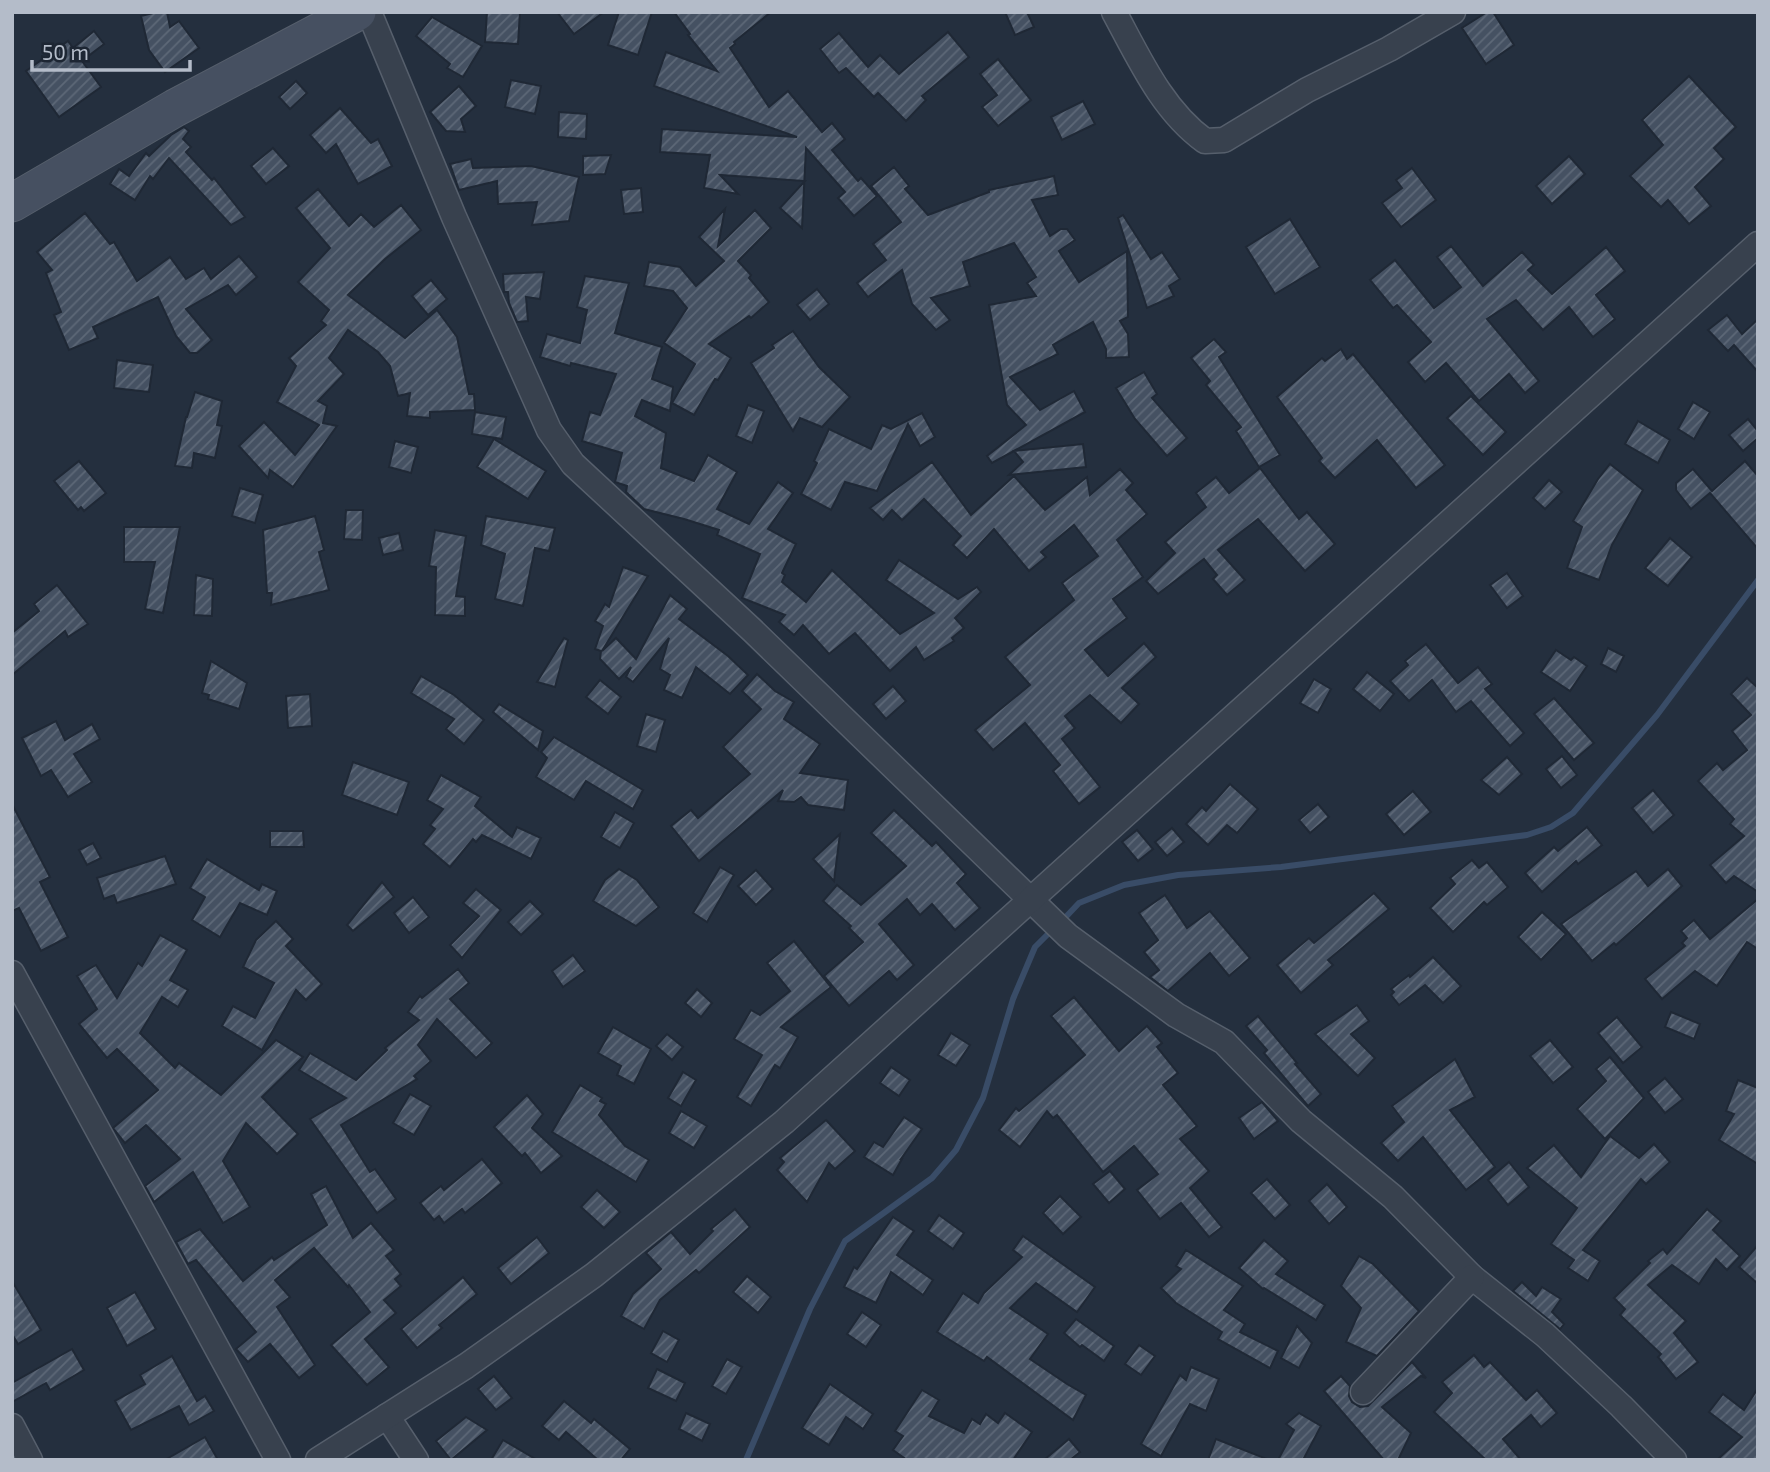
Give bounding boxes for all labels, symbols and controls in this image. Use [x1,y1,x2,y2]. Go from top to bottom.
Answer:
scale bar [32,28,189,72]
text: 50 m [42,39,89,64]

